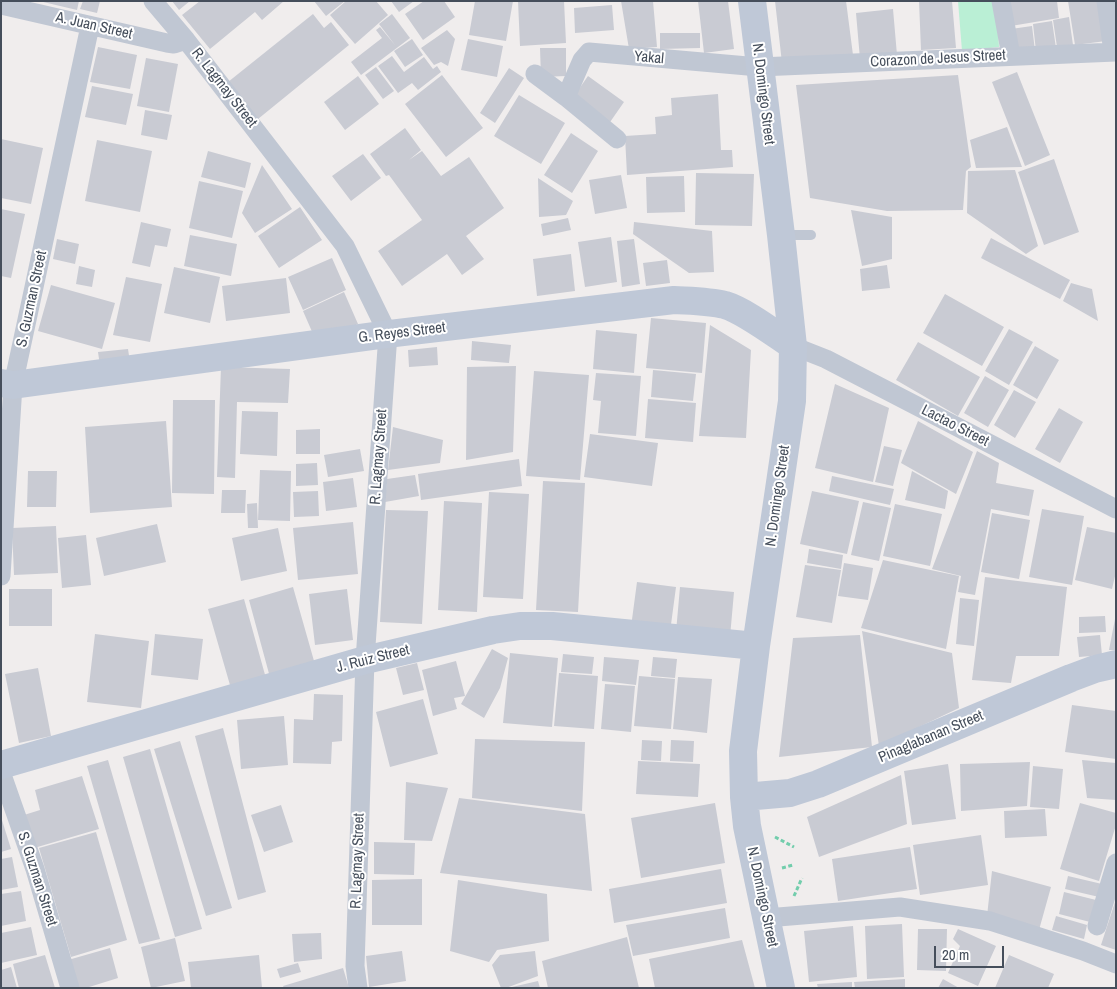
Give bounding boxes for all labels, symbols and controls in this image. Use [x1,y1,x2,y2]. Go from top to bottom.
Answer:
street label: A. Juan Street [54,8,134,44]
street label: N. Domingo Street [748,42,778,146]
street label: R. Lagmay Street [187,45,261,131]
street label: Corazon de Jesus Street [870,46,1006,72]
street label: Yakal [633,48,665,68]
street label: S. Guzman Street [13,249,51,349]
street label: G. Reyes Street [357,319,447,347]
street label: Lactao Street [918,401,992,451]
street label: R. Lagmay Street [367,409,391,505]
street label: N. Domingo Street [762,444,794,548]
street label: J. Ruiz Street [335,641,411,677]
street label: Pinaglabanan Street [876,707,986,767]
street label: R. Lagmay Street [347,813,369,909]
street label: S. Guzman Street [13,830,61,928]
street label: N. Domingo Street [743,845,781,949]
scale bar [937,936,1007,968]
text: 20 m [942,944,969,965]

